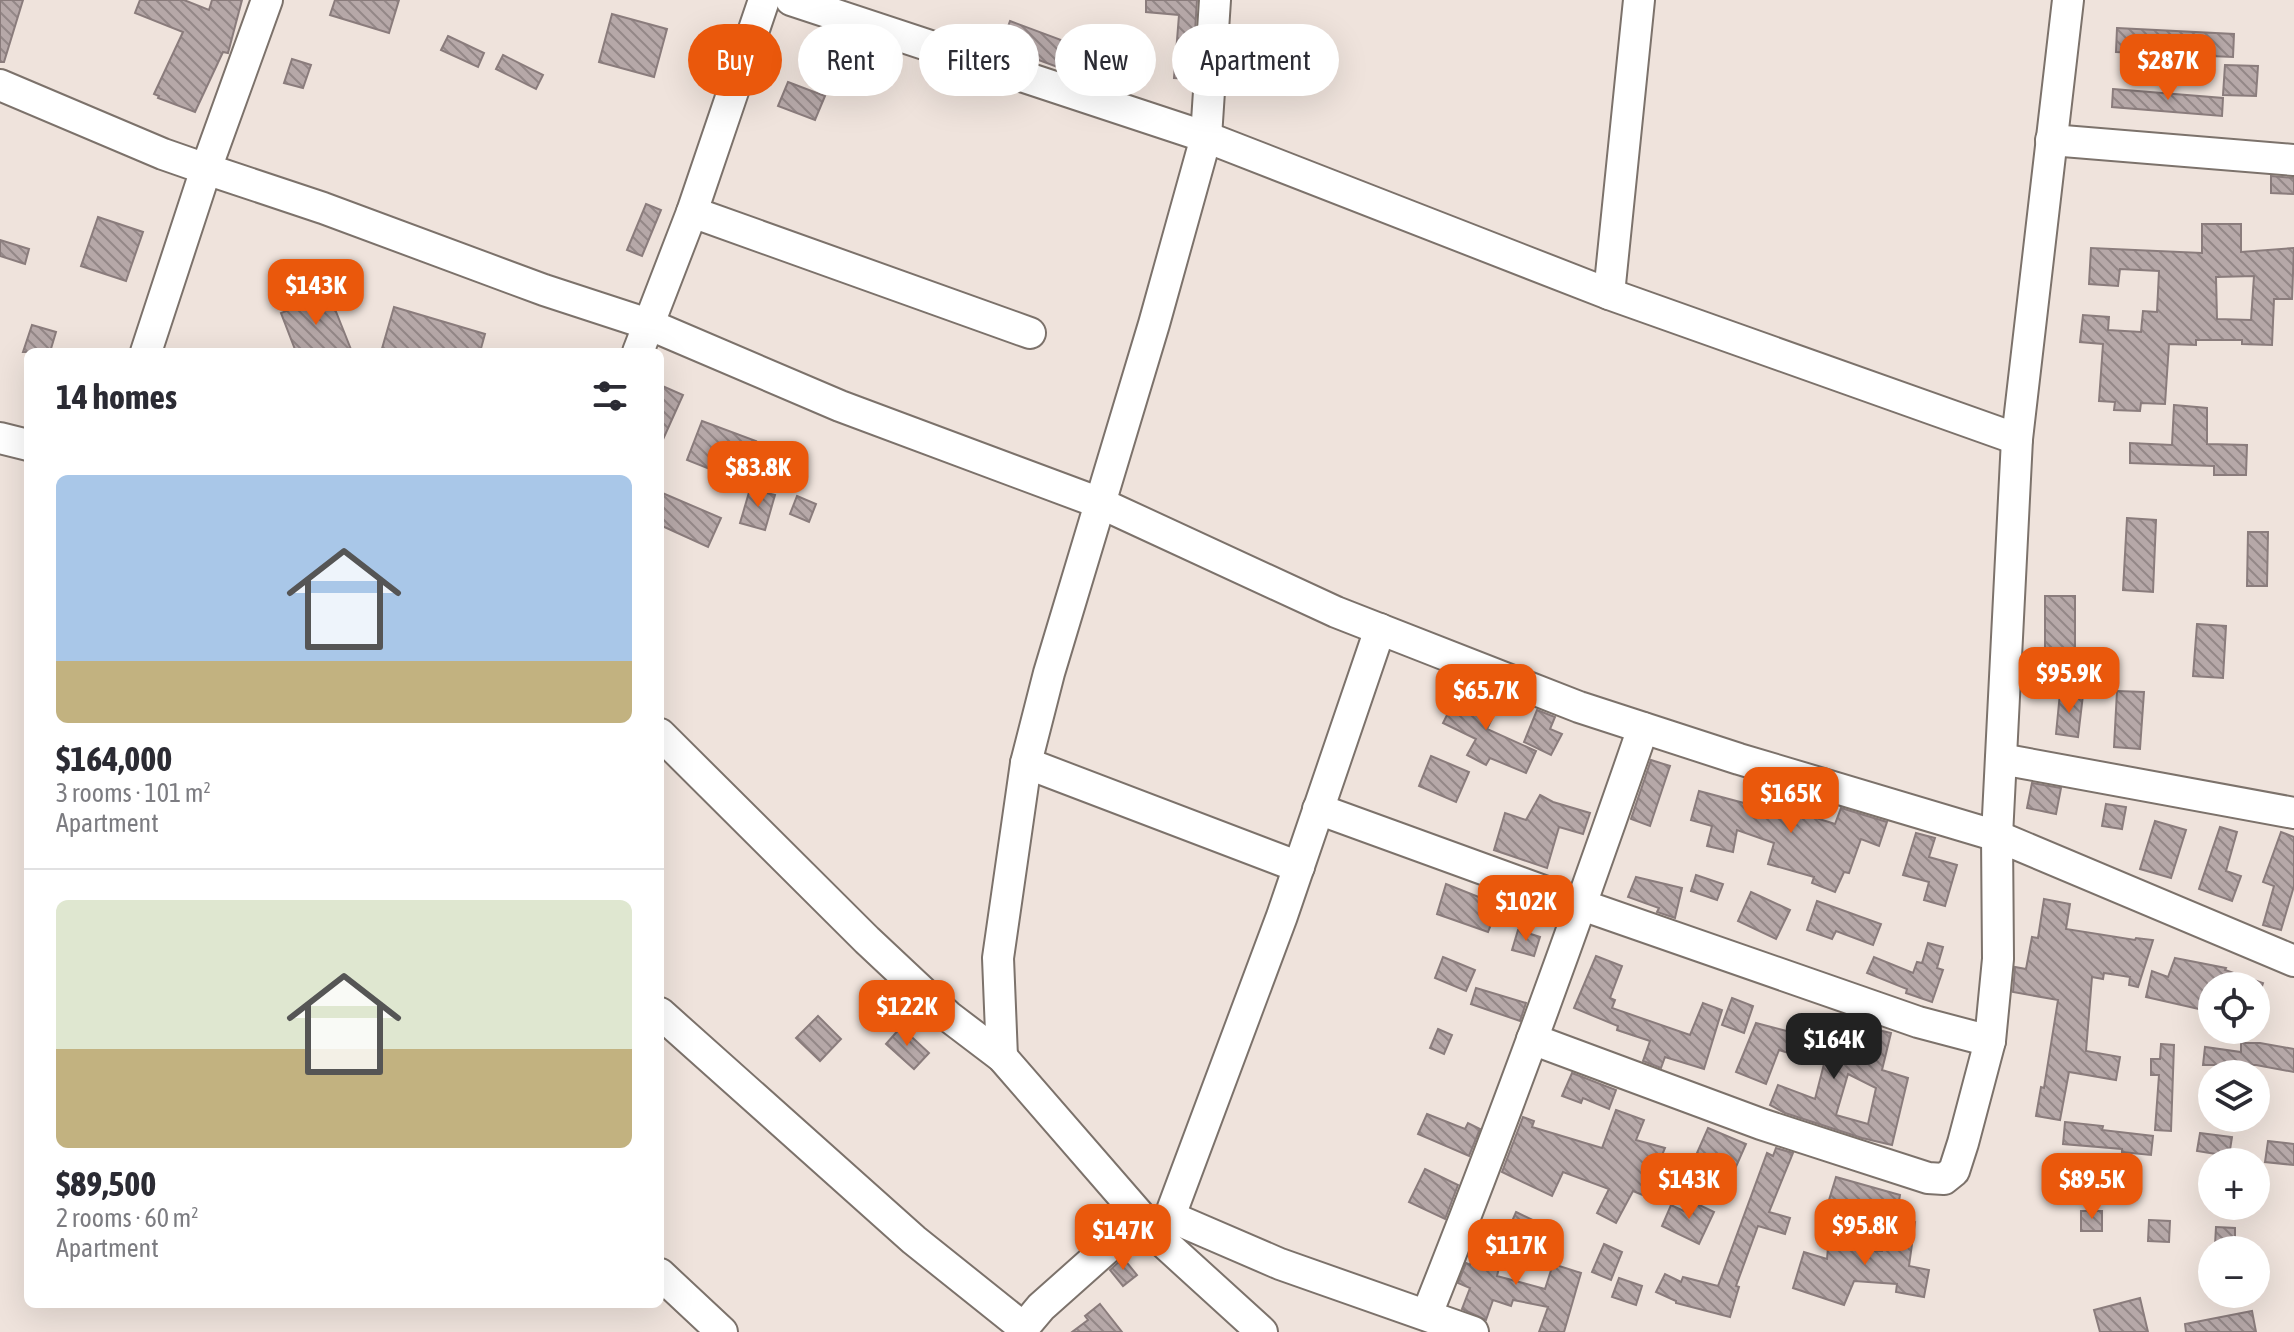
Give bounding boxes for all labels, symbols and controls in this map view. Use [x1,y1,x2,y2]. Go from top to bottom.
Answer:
chip: Buy [688,24,782,96]
chip: Rent [798,24,903,96]
chip: Filters [919,24,1039,96]
chip: New [1055,24,1156,96]
chip: Apartment [1172,24,1339,96]
pin: $287K [2112,34,2224,102]
text: $287K [2138,45,2198,75]
pin: $143K [260,259,372,327]
text: $143K [286,270,346,300]
icon: filters [588,374,632,418]
text: 14 homes [56,377,177,416]
pin: $83.8K [693,441,823,509]
text: $83.8K [726,452,790,482]
icon: home [272,527,416,671]
pin: $95.9K [2004,647,2134,715]
text: $95.9K [2037,658,2101,688]
pin: $65.7K [1421,664,1551,732]
text: $65.7K [1454,675,1518,705]
text: $164,000 [56,739,172,778]
pin: $165K [1735,767,1847,835]
text: 3 rooms · 101 m² [56,778,211,808]
text: $165K [1761,778,1821,808]
text: Apartment [56,808,159,838]
pin: $102K [1470,875,1582,943]
text: $102K [1496,886,1556,916]
icon: home [272,952,416,1096]
map controls [2198,972,2270,1308]
button: locate [2198,972,2270,1044]
pin: $122K [851,980,963,1048]
text: $122K [877,991,937,1021]
pin: $164K [1778,1013,1890,1081]
text: $164K [1804,1024,1864,1054]
button: layers [2198,1060,2270,1132]
button: + [2198,1148,2270,1220]
pin: $143K [1633,1153,1745,1221]
pin: $89.5K [2027,1153,2157,1221]
text: $89,500 [56,1164,156,1203]
text: $143K [1659,1164,1719,1194]
text: $89.5K [2060,1164,2124,1194]
pin: $95.8K [1800,1199,1930,1267]
text: 2 rooms · 60 m² [56,1203,198,1233]
pin: $147K [1067,1204,1179,1272]
text: $95.8K [1833,1210,1897,1240]
text: $147K [1093,1215,1153,1245]
pin: $117K [1460,1219,1572,1287]
text: $117K [1486,1230,1546,1260]
text: Apartment [56,1233,159,1263]
button: − [2198,1236,2270,1308]

